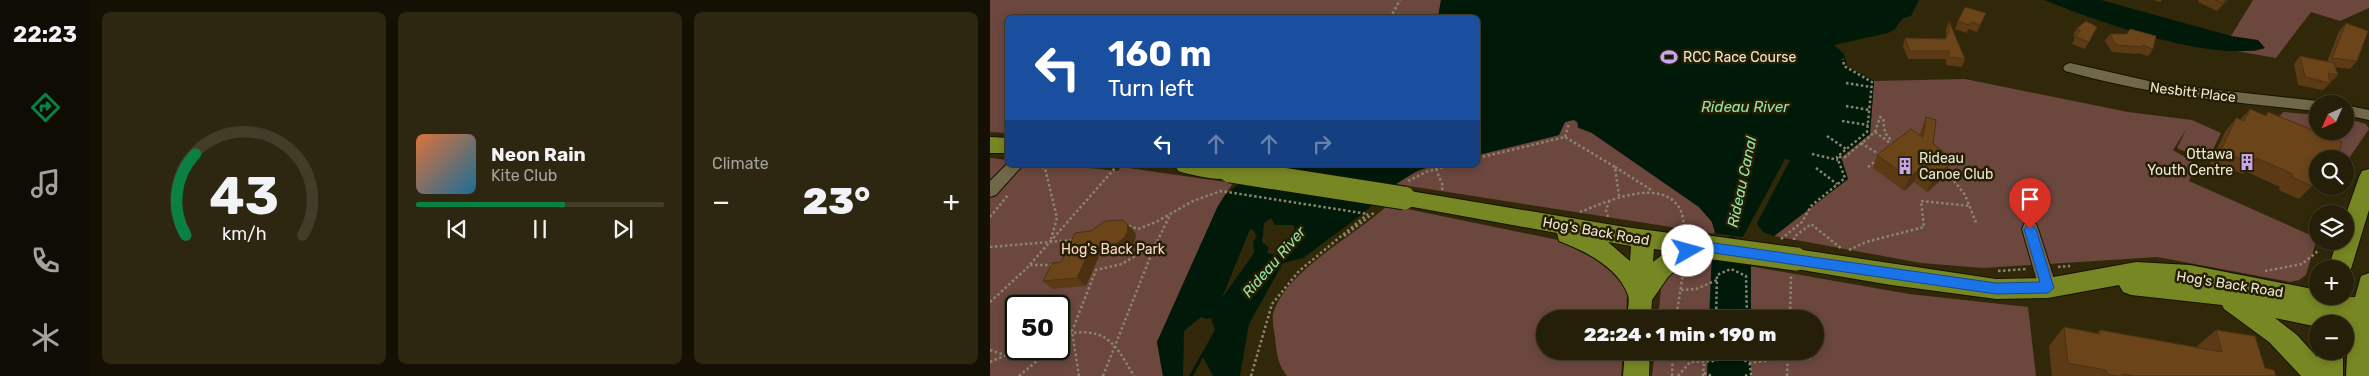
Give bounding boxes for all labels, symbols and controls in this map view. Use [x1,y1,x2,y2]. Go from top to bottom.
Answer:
text: 22:23 [13,21,77,48]
text: 160 m [1108,33,1212,75]
icon: left [1025,35,1090,100]
sports icon: RCC Race Course [1659,47,1679,67]
place label: RCC Race Course [1683,49,1796,66]
text: Turn left [1108,75,1194,102]
street label: Nesbitt Place [2149,79,2237,106]
icon: directions [28,90,63,125]
north arrow [2309,95,2354,140]
map controls [2309,95,2354,360]
water label: Rideau River [1701,98,1790,116]
icon: left [1149,130,1177,158]
icon: ahead [1202,130,1230,158]
icon: ahead [1255,130,1283,158]
icon: right [1308,130,1336,158]
water label: Rideau Canal [1724,135,1761,229]
text: Neon Rain [491,143,586,166]
place label: Ottawa Youth Centre [2147,146,2233,179]
place label: Rideau Canoe Club [1919,150,1993,183]
button: search [2309,150,2354,195]
building icon: Ottawa Youth Centre [2237,152,2257,172]
text: Climate [712,154,769,173]
building icon: Rideau Canoe Club [1895,156,1915,176]
text: 43 [209,165,279,227]
icon: music [28,166,63,201]
text: Kite Club [491,166,557,185]
text: 23° [803,178,870,224]
pin [2009,178,2051,229]
text: − [712,185,730,218]
text: + [943,185,960,218]
icon: arrive [2016,185,2044,213]
button: layers [2309,205,2354,250]
street label: Hog's Back Road [1541,214,1651,249]
icon: previous [443,215,471,243]
icon: pause [526,215,554,243]
icon: next [609,215,637,243]
water label: Rideau River [1238,222,1310,301]
text: km/h [222,223,266,244]
position arrow [1661,224,1713,276]
park label: Hog's Back Park [1061,241,1166,258]
icon: phone [28,243,63,278]
button: + [2309,260,2354,305]
street label: Hog's Back Road [2175,268,2285,301]
speed limit sign: 50 [1005,295,1070,360]
button: − [2309,315,2354,360]
icon: climate [28,320,63,355]
text: 22:24 · 1 min · 190 m [1584,323,1776,346]

